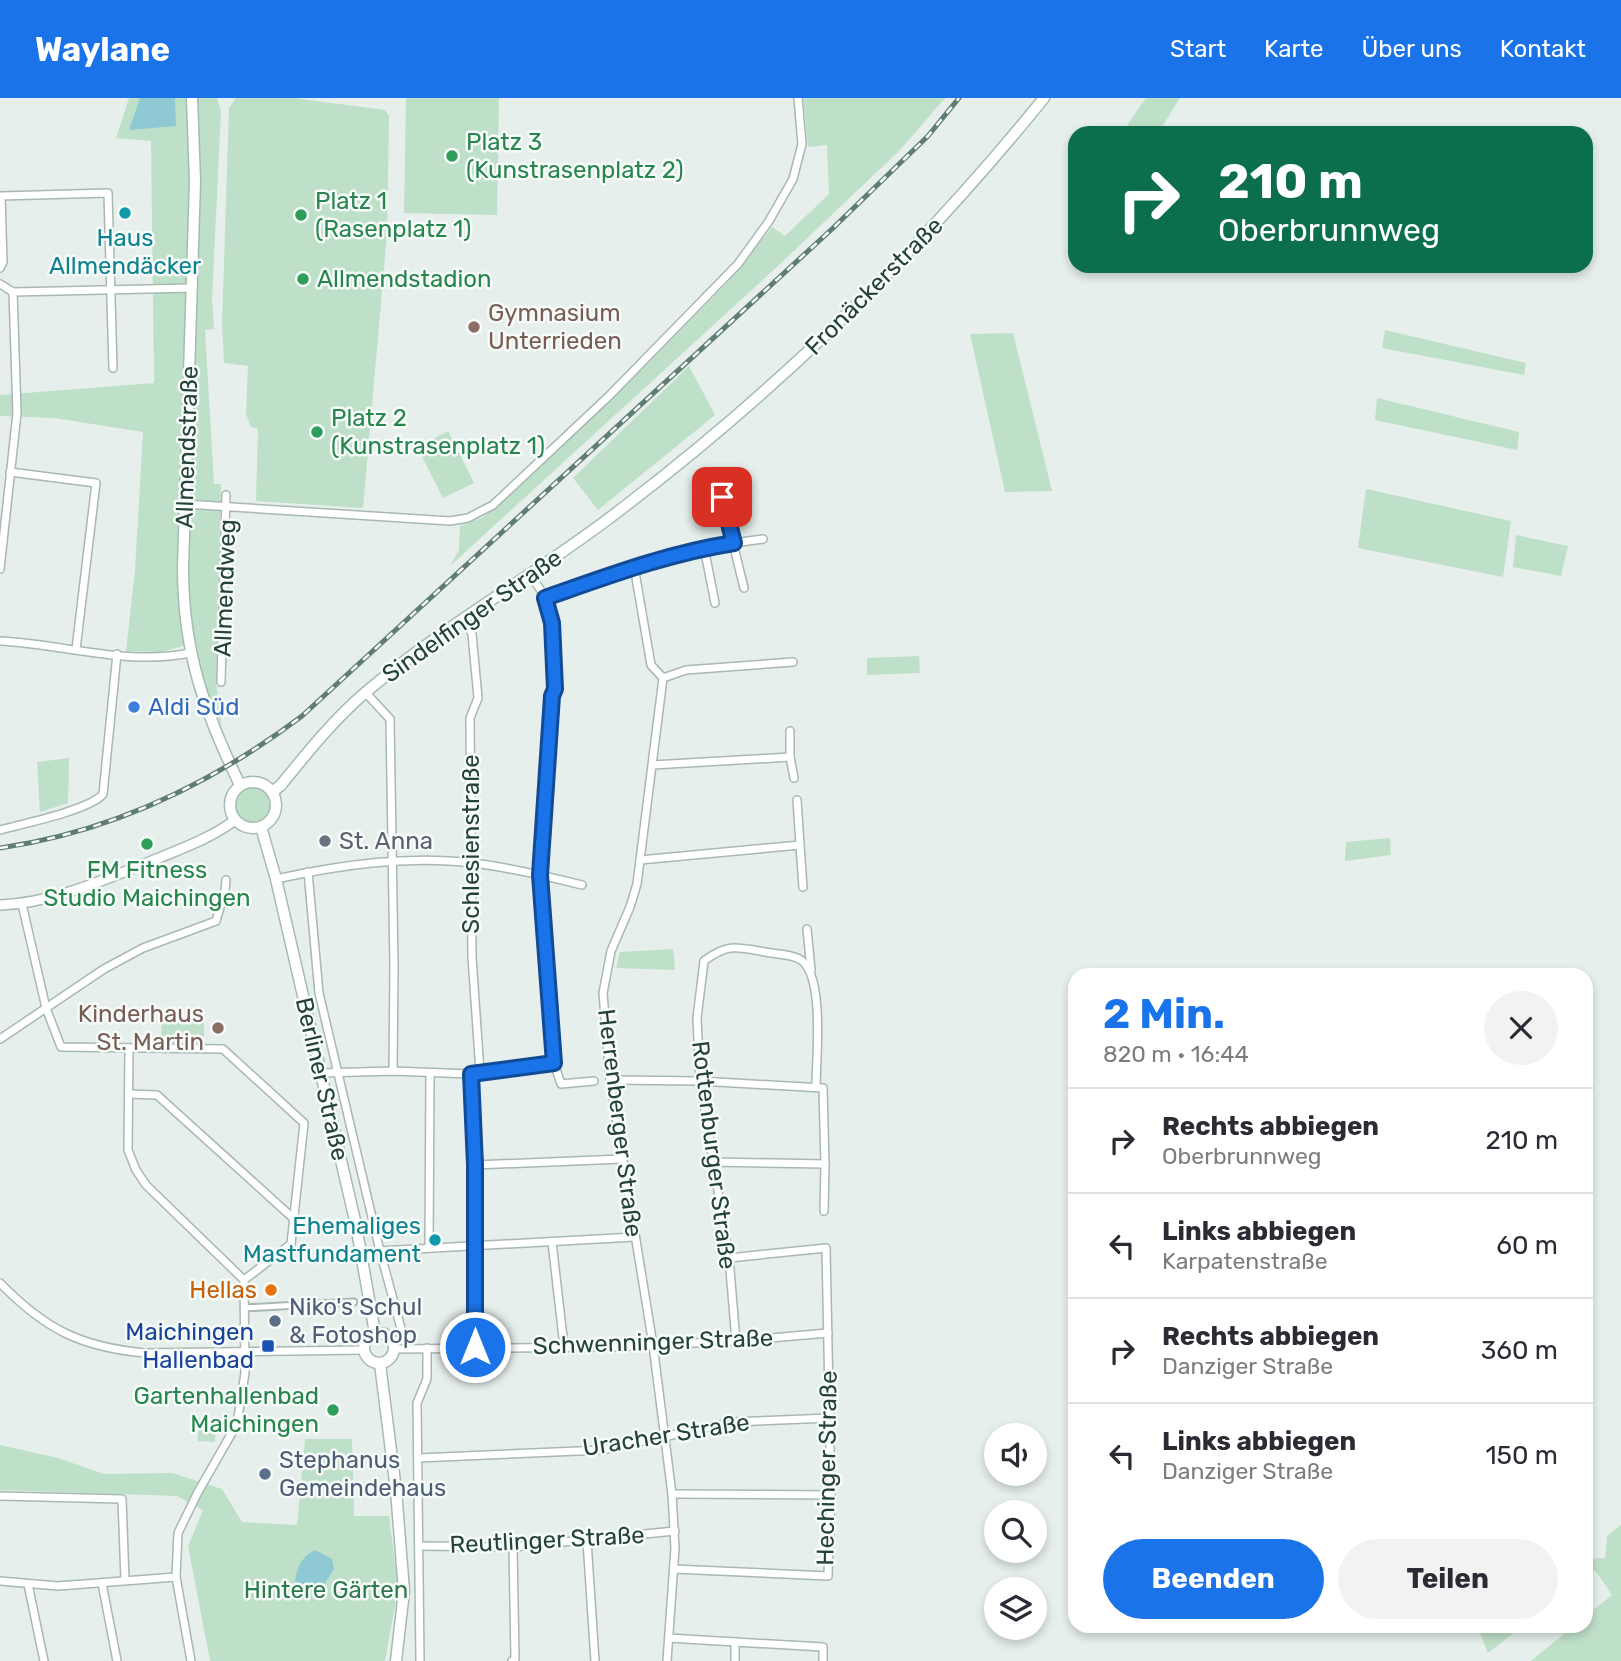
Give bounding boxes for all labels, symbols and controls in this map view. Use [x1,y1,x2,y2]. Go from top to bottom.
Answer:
text: Waylane [35,30,170,69]
text: Start [1170,35,1226,63]
text: Karte [1264,35,1324,63]
text: Über uns [1362,35,1462,63]
text: Kontakt [1500,35,1586,63]
place label: Platz 3 (Kunstrasenplatz 2) [466,128,684,184]
marker: Platz 3 (Kunstrasenplatz 2) [444,148,460,164]
text: 210 m [1218,152,1363,210]
icon: right [1103,154,1194,245]
place label: Platz 1 (Rasenplatz 1) [315,187,472,243]
marker: Haus Allmendäcker [117,205,133,221]
marker: Platz 1 (Rasenplatz 1) [293,207,309,223]
street label: Fronäckerstraße [799,211,949,361]
text: Oberbrunnweg [1218,211,1440,249]
place label: Haus Allmendäcker [49,224,201,280]
place label: Allmendstadion [317,265,492,293]
marker: Allmendstadion [295,271,311,287]
place label: Gymnasium Unterrieden [488,299,622,355]
marker: Gymnasium Unterrieden [466,319,482,335]
street label: Allmendstraße [170,365,204,529]
place label: Platz 2 (Kunstrasenplatz 1) [331,404,545,460]
marker: Platz 2 (Kunstrasenplatz 1) [309,424,325,440]
pin [692,467,752,527]
icon: arrive [703,478,741,516]
street label: Allmendweg [209,519,241,657]
street label: Sindelfinger Straße [377,543,567,689]
place label: Aldi Süd [148,693,240,721]
marker: Aldi Süd [126,699,142,715]
street label: Schlesienstraße [457,754,485,934]
place label: St. Anna [339,827,433,855]
marker: St. Anna [317,833,333,849]
marker: FM Fitness Studio Maichingen [139,836,155,852]
place label: FM Fitness Studio Maichingen [43,856,251,912]
text: 2 Min. [1103,989,1225,1039]
button: close [1484,991,1558,1065]
street label: Berliner Straße [290,995,354,1163]
place label: Kinderhaus St. Martin [78,1000,204,1056]
street label: Herrenberger Straße [592,1007,648,1239]
marker: Kinderhaus St. Martin [210,1020,226,1036]
street label: Rottenburger Straße [686,1039,742,1271]
text: 820 m · 16:44 [1103,1040,1249,1068]
text: Rechts abbiegen [1162,1111,1379,1142]
icon: right [1103,1122,1141,1160]
text: 210 m [1486,1125,1558,1156]
text: Oberbrunnweg [1162,1142,1322,1170]
place label: Ehemaliges Mastfundament [243,1212,421,1268]
text: Links abbiegen [1162,1216,1356,1247]
icon: left [1103,1227,1141,1265]
text: 60 m [1496,1230,1558,1261]
marker: Ehemaliges Mastfundament [427,1232,443,1248]
text: Karpatenstraße [1162,1247,1328,1275]
place label: Hellas [189,1276,257,1304]
marker: Hellas [263,1282,279,1298]
place label: Niko's Schul & Fotoshop [289,1293,422,1349]
position arrow [438,1310,512,1384]
marker: Niko's Schul & Fotoshop [267,1313,283,1329]
place label: Maichingen Hallenbad [125,1318,254,1374]
text: Rechts abbiegen [1162,1321,1379,1352]
street label: Schwenninger Straße [532,1324,774,1360]
icon: right [1103,1332,1141,1370]
text: 360 m [1481,1335,1558,1366]
marker: Maichingen Hallenbad [260,1338,276,1354]
text: Danziger Straße [1162,1352,1333,1380]
street label: Hechinger Straße [811,1370,843,1566]
place label: Gartenhallenbad Maichingen [134,1382,319,1438]
marker: Gartenhallenbad Maichingen [325,1402,341,1418]
street label: Uracher Straße [580,1408,752,1462]
map controls [984,1423,1047,1640]
button: sound [984,1423,1047,1486]
text: Links abbiegen [1162,1426,1356,1457]
icon: left [1103,1437,1141,1475]
text: 150 m [1485,1440,1558,1471]
place label: Stephanus Gemeindehaus [279,1446,446,1502]
text: Danziger Straße [1162,1457,1333,1485]
marker: Stephanus Gemeindehaus [257,1466,273,1482]
button: search [984,1500,1047,1563]
street label: Reutlinger Straße [449,1521,645,1559]
button: Beenden [1103,1539,1324,1619]
button: Teilen [1338,1539,1558,1619]
park label: Hintere Gärten [244,1576,408,1604]
button: layers [984,1577,1047,1640]

